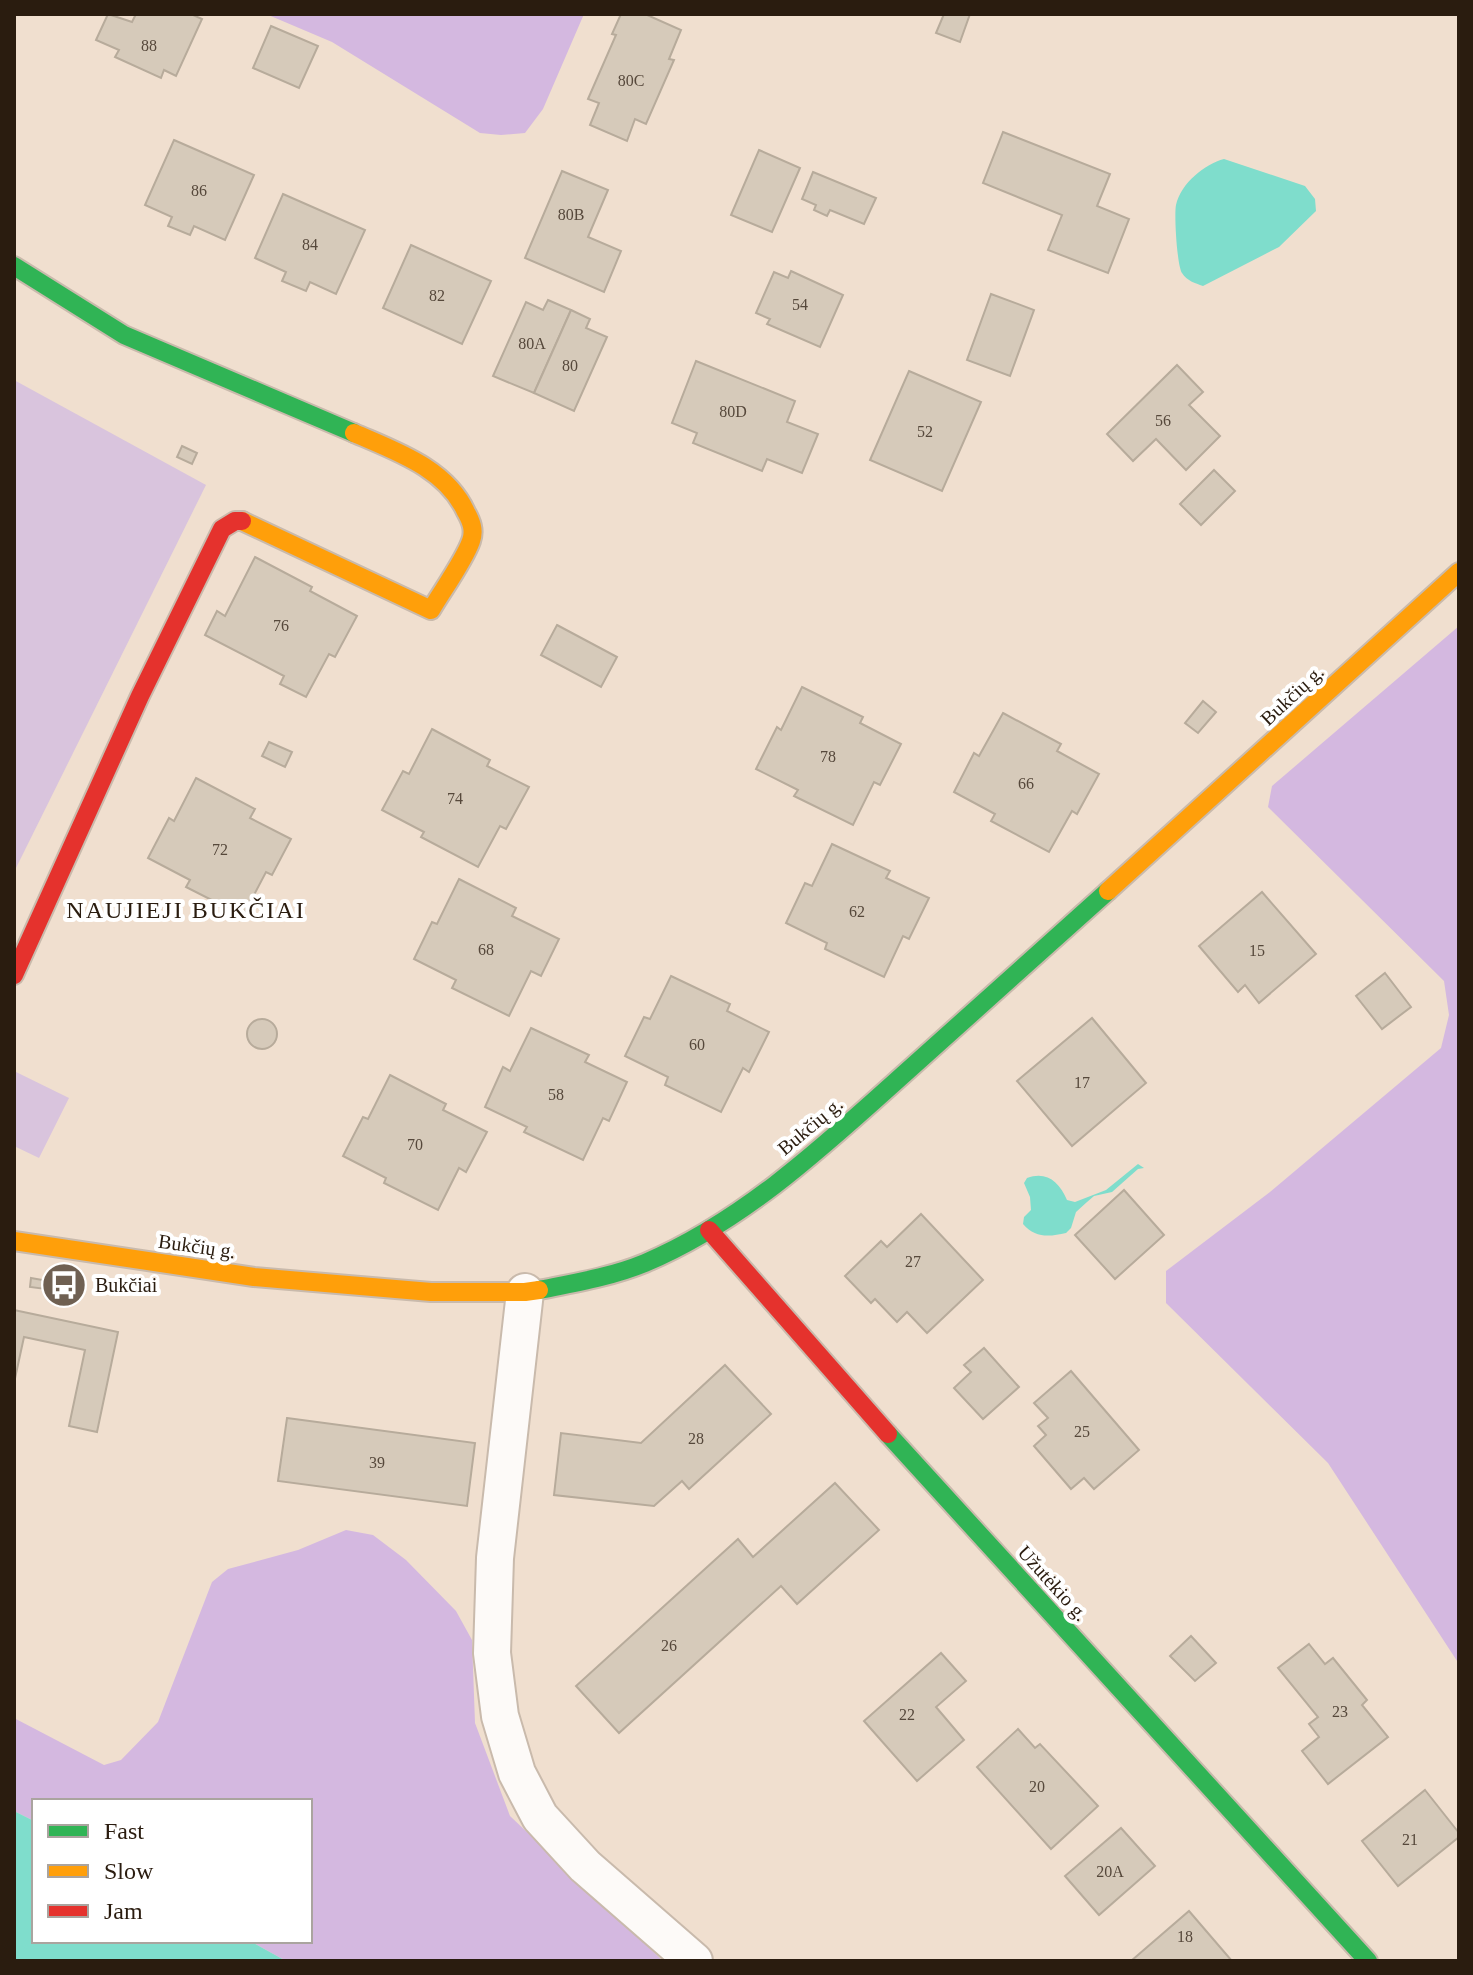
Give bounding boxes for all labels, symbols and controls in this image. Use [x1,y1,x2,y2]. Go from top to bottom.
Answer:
house number: 88 [141,37,157,54]
house number: 80C [618,72,644,89]
house number: 86 [191,182,207,199]
house number: 80B [558,206,584,223]
house number: 84 [302,236,318,253]
house number: 82 [429,287,445,304]
house number: 54 [792,296,808,313]
house number: 80A [518,335,546,352]
house number: 80 [562,357,578,374]
house number: 80D [719,403,747,420]
house number: 56 [1155,412,1171,429]
house number: 52 [917,423,933,440]
house number: 76 [273,617,289,634]
street label: Bukčių g. [1256,660,1329,730]
house number: 78 [820,748,836,765]
house number: 66 [1018,775,1034,792]
house number: 74 [447,790,463,807]
house number: 72 [212,841,228,858]
district label: NAUJIEJI BUKČIAI [66,897,306,923]
house number: 62 [849,903,865,920]
house number: 68 [478,941,494,958]
house number: 15 [1249,942,1265,959]
house number: 60 [689,1036,705,1053]
house number: 17 [1074,1074,1090,1091]
house number: 58 [548,1086,564,1103]
street label: Bukčių g. [773,1093,848,1160]
house number: 70 [407,1136,423,1153]
street label: Bukčių g. [157,1230,237,1263]
house number: 27 [905,1253,921,1270]
bus stop icon: Bukčiai [40,1261,88,1309]
place label: Bukčiai [95,1274,158,1296]
house number: 25 [1074,1423,1090,1440]
house number: 28 [688,1430,704,1447]
house number: 39 [369,1454,385,1471]
street label: Užutėkio g. [1013,1541,1092,1626]
house number: 26 [661,1637,677,1654]
house number: 23 [1332,1703,1348,1720]
house number: 22 [899,1706,915,1723]
house number: 20 [1029,1778,1045,1795]
legend [32,1799,312,1943]
text: Fast [104,1818,144,1844]
house number: 21 [1402,1831,1418,1848]
text: Slow [104,1858,154,1884]
house number: 20A [1096,1863,1124,1880]
text: Jam [104,1898,143,1924]
house number: 18 [1177,1928,1193,1945]

